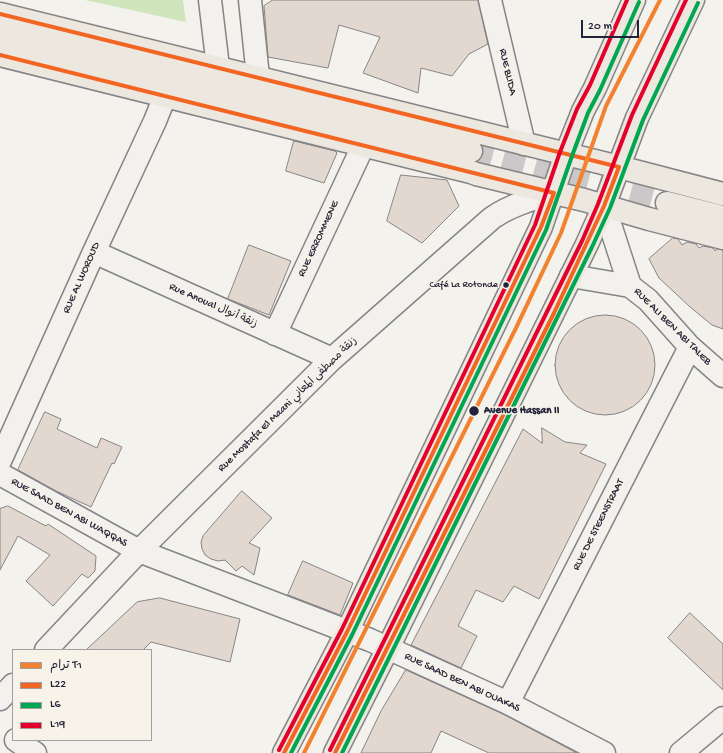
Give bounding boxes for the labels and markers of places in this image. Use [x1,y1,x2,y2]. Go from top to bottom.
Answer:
place label: Café La Rotonde [429,279,498,291]
marker: Café La Rotonde [501,280,511,290]
marker: Avenue Hassan II [467,404,481,418]
place label: Avenue Hassan II [484,404,559,418]

